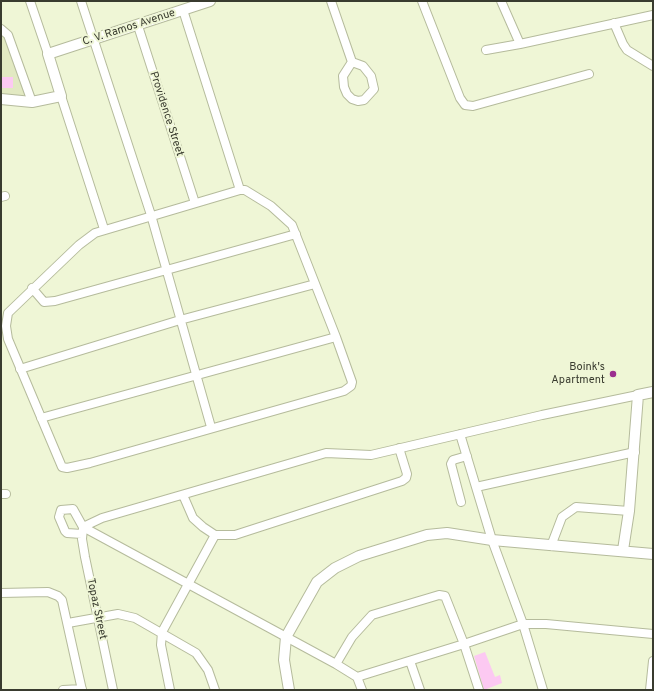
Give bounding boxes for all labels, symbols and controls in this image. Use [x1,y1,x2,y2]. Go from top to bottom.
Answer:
street label: C. V. Ramos Avenue [81,7,177,49]
street label: Providence Street [146,70,186,158]
place label: Boink's Apartment [551,361,605,387]
marker: Boink's Apartment [608,369,618,379]
street label: Topaz Street [83,577,109,641]

